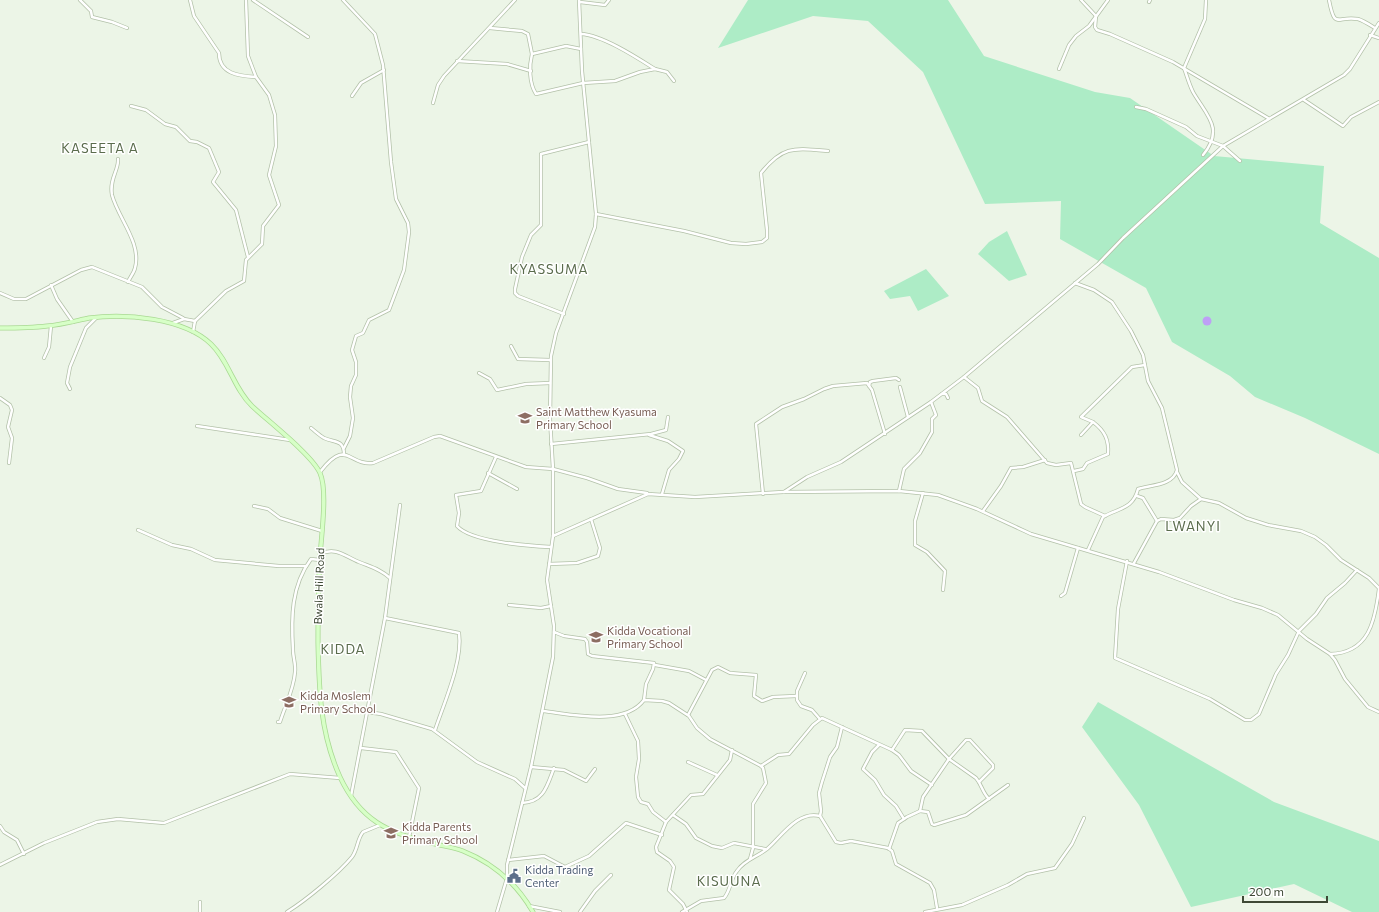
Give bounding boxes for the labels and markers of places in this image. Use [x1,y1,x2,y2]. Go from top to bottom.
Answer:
place label: Saint Matthew Kyasuma Primary School [536,405,657,431]
school or university icon: Saint Matthew Kyasuma Primary School [517,410,533,426]
place label: Kidda Vocational Primary School [607,624,691,650]
school or university icon: Kidda Vocational Primary School [588,629,604,645]
place label: Kidda Moslem Primary School [300,689,376,715]
school or university icon: Kidda Moslem Primary School [281,694,297,710]
place label: Kidda Parents Primary School [402,820,478,846]
school or university icon: Kidda Parents Primary School [383,825,399,841]
place label: Kidda Trading Center [525,863,593,889]
public building icon: Kidda Trading Center [506,868,522,884]

